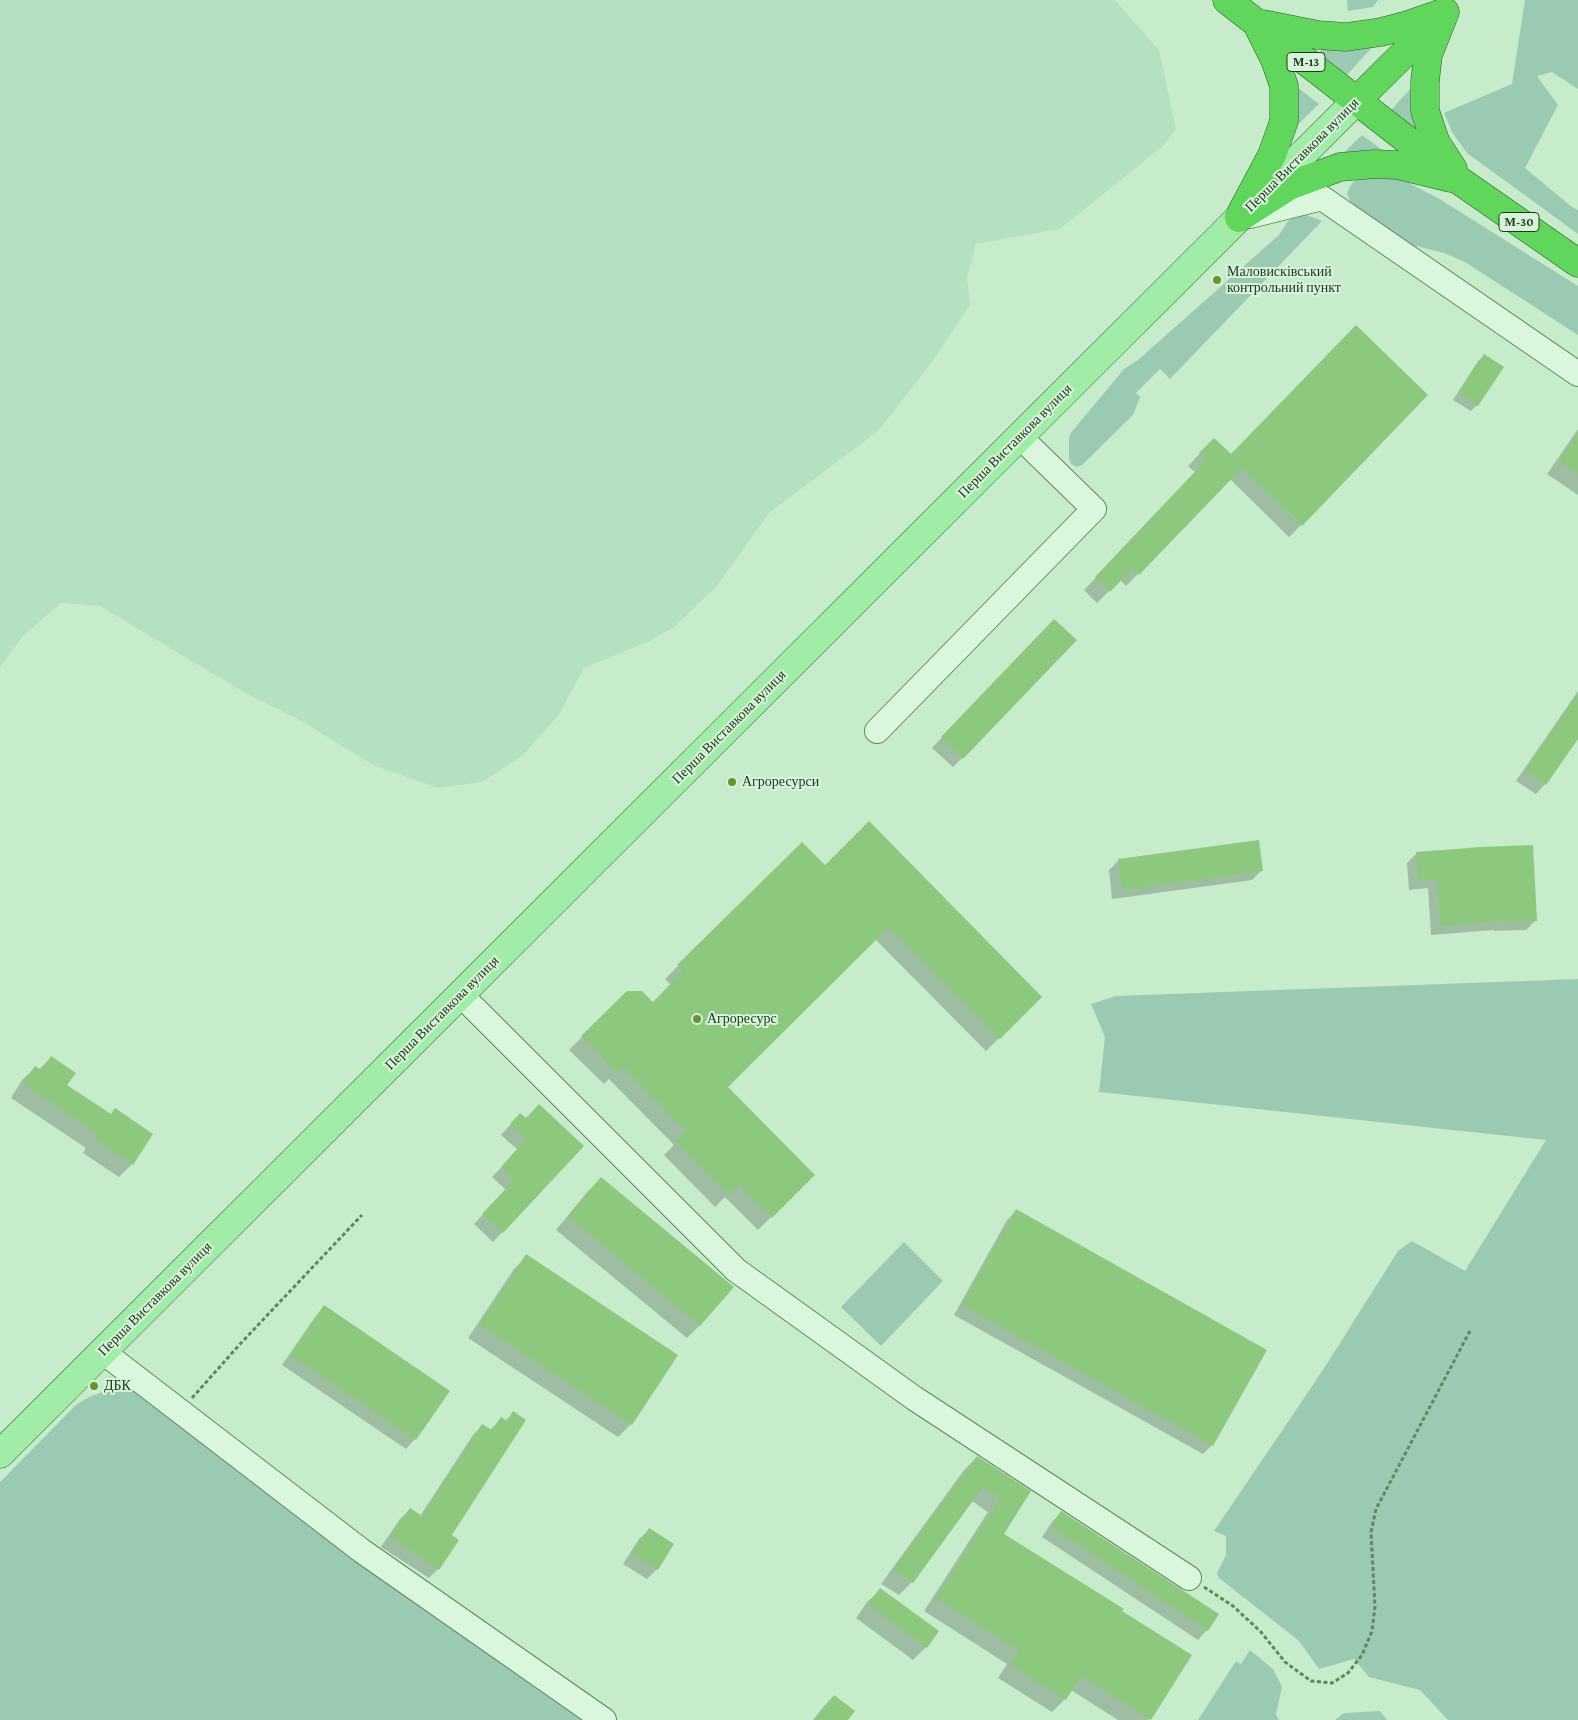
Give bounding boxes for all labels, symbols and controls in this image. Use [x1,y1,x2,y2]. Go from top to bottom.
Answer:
road number: М-13 [1287,52,1325,72]
street label: Перша Виставкова вулиця [1241,94,1363,216]
road number: М-30 [1499,212,1539,232]
place label: Маловисківський контрольний пункт [1227,264,1341,296]
marker: Маловисківський контрольний пункт [1211,274,1223,286]
street label: Перша Виставкова вулиця [954,380,1076,502]
street label: Перша Виставкова вулиця [668,666,790,788]
place label: Агроресурси [742,774,819,790]
marker: Агроресурси [726,776,738,788]
street label: Перша Виставкова вулиця [381,952,503,1074]
place label: Агроресурс [707,1011,777,1027]
marker: Агроресурс [691,1013,703,1025]
street label: Перша Виставкова вулиця [94,1238,216,1360]
place label: ДБК [104,1378,131,1394]
marker: ДБК [88,1380,100,1392]

